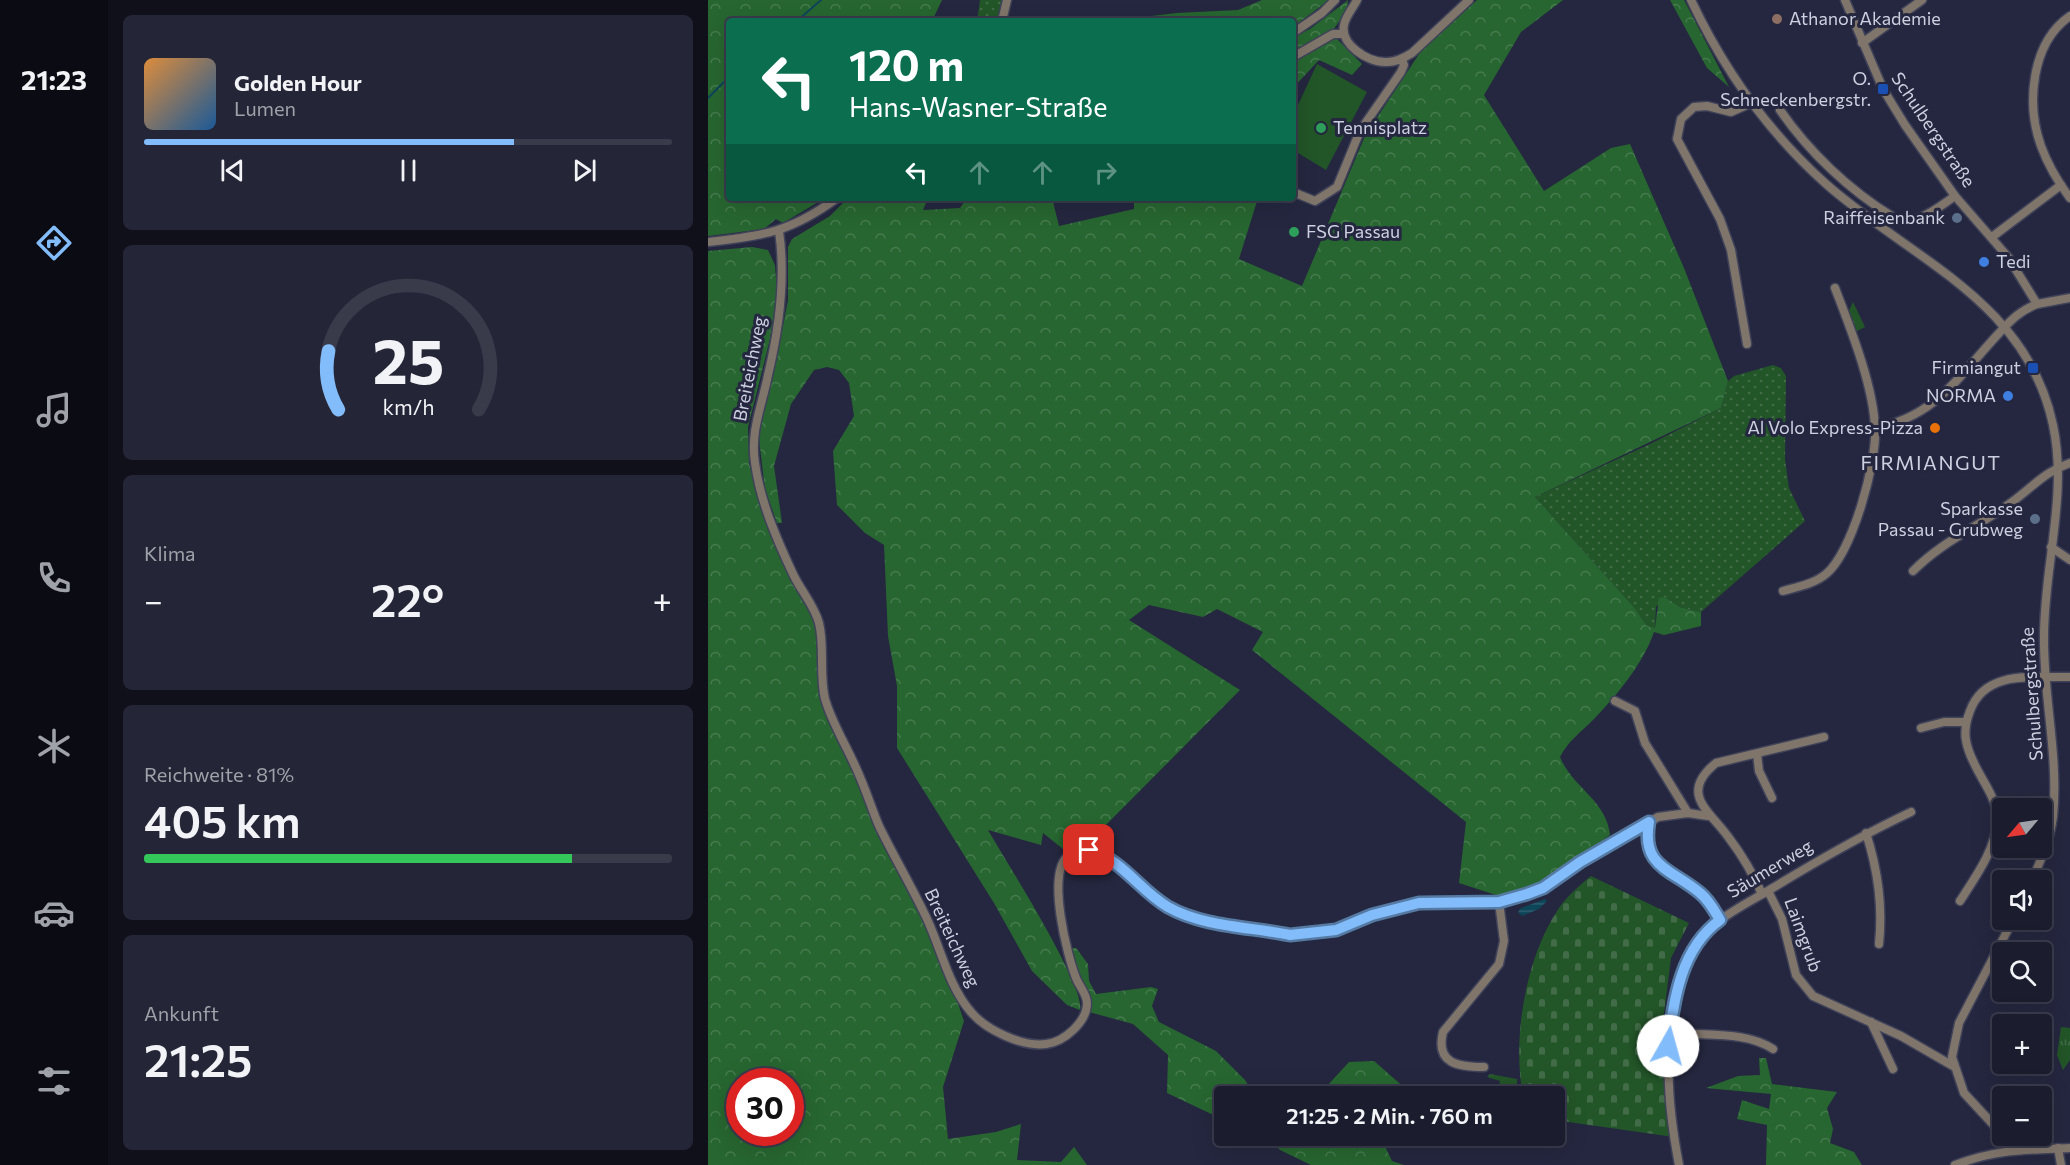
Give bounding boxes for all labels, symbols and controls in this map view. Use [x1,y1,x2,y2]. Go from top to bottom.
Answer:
place label: Athanor Akademie [1789,7,1941,29]
marker: Athanor Akademie [1770,12,1784,26]
text: 120 m [849,38,964,90]
icon: left [750,42,828,120]
text: 21:23 [21,63,87,96]
place label: O. Schneckenbergstr. [1720,67,1871,110]
street label: Schulbergstraße [1887,68,1980,191]
text: Golden Hour [234,69,362,96]
marker: O. Schneckenbergstr. [1876,82,1890,96]
text: Hans-Wasner-Straße [849,90,1107,123]
text: Lumen [234,96,296,120]
place label: Tennisplatz [1333,116,1427,138]
marker: Tennisplatz [1314,121,1328,135]
icon: previous [216,154,249,187]
icon: pause [392,154,425,187]
icon: next [568,154,601,187]
icon: left [900,156,933,189]
icon: ahead [963,156,996,189]
icon: ahead [1026,156,1059,189]
icon: right [1089,156,1122,189]
place label: Raiffeisenbank [1823,206,1945,228]
marker: Raiffeisenbank [1950,211,1964,225]
place label: FSG Passau [1306,220,1400,242]
icon: directions [33,222,75,264]
marker: FSG Passau [1287,225,1301,239]
place label: Tedi [1996,250,2031,272]
marker: Tedi [1977,255,1991,269]
street label: Breiteichweg [728,314,770,423]
text: 25 [372,321,444,397]
place label: Firmiangut [1932,356,2021,378]
marker: Firmiangut [2026,361,2040,375]
place label: NORMA [1926,384,1996,406]
icon: music [33,389,75,431]
marker: NORMA [2001,389,2015,403]
text: km/h [382,393,434,419]
place label: Al Volo Express-Pizza [1747,416,1923,438]
marker: Al Volo Express-Pizza [1928,421,1942,435]
district label: FIRMIANGUT [1860,450,2002,474]
place label: Sparkasse Passau - Grubweg [1878,497,2023,540]
marker: Sparkasse Passau - Grubweg [2028,512,2042,526]
text: Klima [144,541,196,565]
icon: phone [33,557,75,599]
text: 22° [371,571,444,626]
text: − [144,579,163,620]
text: + [653,579,672,620]
street label: Schulbergstraße [2015,627,2047,762]
icon: climate [33,725,75,767]
text: Reichweite · 81% [144,762,294,786]
text: 405 km [144,792,300,847]
north arrow [1992,798,2052,858]
map controls [1992,798,2052,1146]
pin [1063,824,1114,875]
icon: arrive [1072,833,1105,866]
street label: Säumerweg [1723,834,1816,902]
button: sound [1992,870,2052,930]
street label: Breiteichweg [920,885,985,991]
icon: car [33,892,75,934]
street label: Laimgrub [1780,894,1828,975]
button: search [1992,942,2052,1002]
text: Ankunft [144,1001,219,1025]
position arrow [1636,1014,1700,1078]
button: + [1992,1014,2052,1074]
text: 21:25 [144,1031,252,1086]
icon: filters [33,1060,75,1102]
speed limit sign: 30 [726,1068,804,1146]
button: − [1992,1086,2052,1146]
text: 21:25 · 2 Min. · 760 m [1286,1102,1493,1129]

